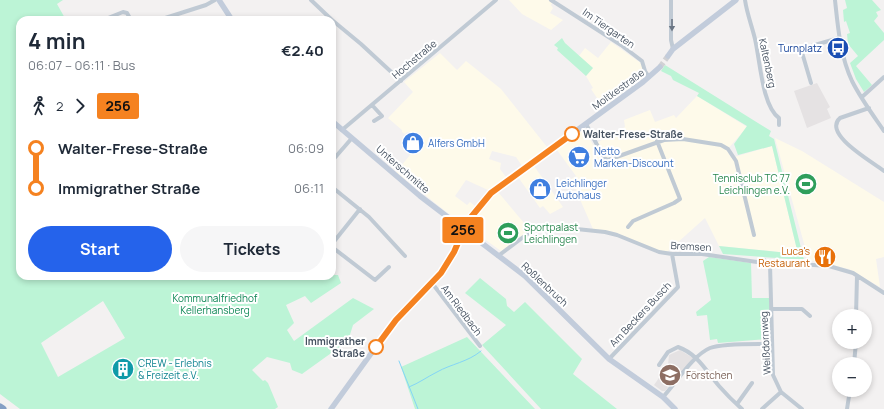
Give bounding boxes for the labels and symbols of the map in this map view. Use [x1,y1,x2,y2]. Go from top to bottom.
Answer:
street label: Im Tiergarten [580,5,638,51]
one-way arrow [669,19,675,32]
bus stop icon: Turnplatz [825,35,851,61]
street label: Hochstraße [389,36,439,82]
street label: Kaltenberg [756,37,780,89]
place label: Turnplatz [778,41,822,55]
street label: Moltkestraße [589,65,647,113]
marker: Walter-Frese-Straße [564,126,580,142]
place label: Walter-Frese-Straße [583,127,683,141]
shop icon: Alfers GmbH [400,130,426,156]
place label: Alfers GmbH [428,136,485,150]
street label: Unterschmitte [373,142,433,196]
supermarket icon: Netto Marken-Discount [566,144,592,170]
place label: Netto Marken-Discount [594,144,674,170]
place label: Tennisclub TC 77 Leichlingen e.V. [713,171,790,197]
sports icon: Tennisclub TC 77 Leichlingen e.V. [793,171,819,197]
shop icon: Leichlinger Autohaus [527,176,553,202]
place label: Leichlinger Autohaus [556,176,607,202]
line badge: 256 [440,217,486,243]
sports icon: Sportpalast Leichlingen [495,220,521,246]
place label: Sportpalast Leichlingen [524,220,578,246]
street label: Bremsen [670,238,712,254]
place label: Luca's Restaurant [758,244,810,270]
restaurant icon: Luca's Restaurant [812,244,838,270]
street label: Roßlenbruch [519,259,571,309]
street label: Am Beckers Busch [606,278,674,350]
street label: Am Riedbach [438,282,486,338]
park label: Kommunalfriedhof Kellerhansberg [173,291,258,317]
street label: Weißdornweg [756,311,774,375]
place label: Immigrather Straße [305,334,365,360]
marker: Immigrather Straße [368,339,384,355]
building icon: CREW - Erlebnis & Freizeit e.V. [110,356,136,382]
place label: CREW - Erlebnis & Freizeit e.V. [138,356,212,382]
school or university icon: Förstchen [657,362,683,388]
place label: Förstchen [686,368,732,382]

